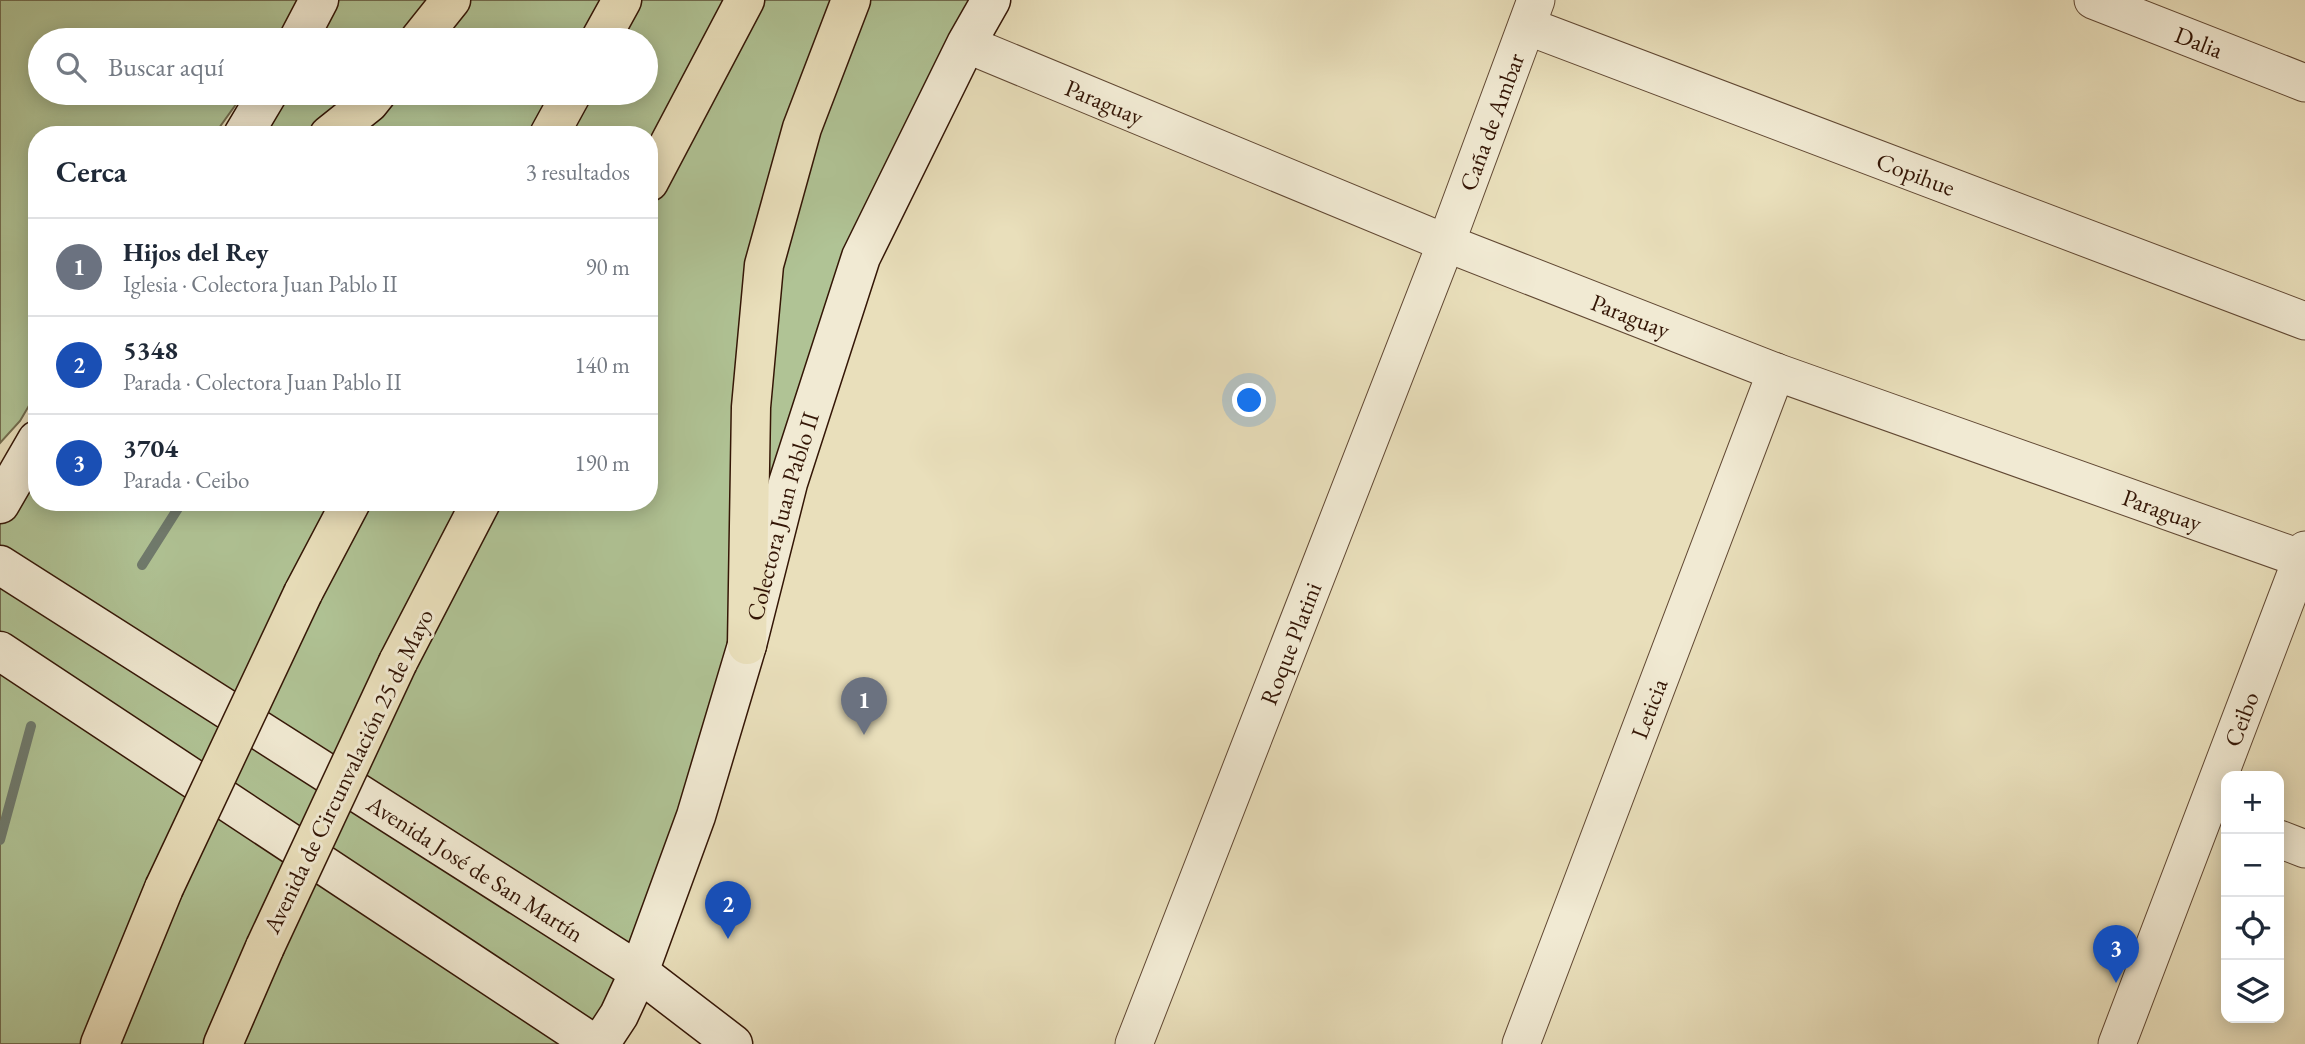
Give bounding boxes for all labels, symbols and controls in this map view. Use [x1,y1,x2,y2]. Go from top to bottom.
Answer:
street label: Dalia [2171,18,2228,65]
search box [28,28,658,105]
icon: search [52,48,90,86]
street label: Caña de Ambar [1451,48,1531,195]
text: Buscar aquí [108,50,224,84]
street label: Paraguay [1061,71,1149,132]
street label: Copihue [1872,145,1960,202]
text: Cerca [56,152,127,191]
text: 3 resultados [526,157,630,187]
text: Hijos del Rey [123,235,269,269]
text: 1 [73,252,85,282]
text: 90 m [585,252,630,282]
text: Iglesia · Colectora Juan Pablo II [123,269,398,299]
street label: Paraguay [1587,286,1675,345]
text: 5348 [123,333,178,367]
text: 2 [73,350,85,380]
text: 140 m [574,350,630,380]
text: Parada · Colectora Juan Pablo II [123,367,401,397]
your location [1232,383,1266,417]
street label: Colectora Juan Pablo II [738,408,825,624]
text: 3704 [123,431,178,465]
text: 3 [73,448,85,478]
text: 190 m [574,448,630,478]
text: Parada · Ceibo [123,465,249,495]
street label: Paraguay [2118,481,2207,538]
street label: Roque Platini [1252,577,1328,709]
street label: Avenida de Circunvalación 25 de Mayo [255,603,440,939]
street label: Leticia [1623,673,1674,743]
pin: 1 [841,677,887,735]
street label: Ceibo [2216,687,2265,751]
map controls [2221,771,2284,1023]
button: + [2221,771,2284,834]
street label: Avenida José de San Martín [361,787,590,949]
button: − [2221,834,2284,897]
pin: 2 [705,881,751,939]
button: locate [2221,897,2284,960]
pin: 3 [2093,925,2139,983]
button: layers [2221,960,2284,1023]

